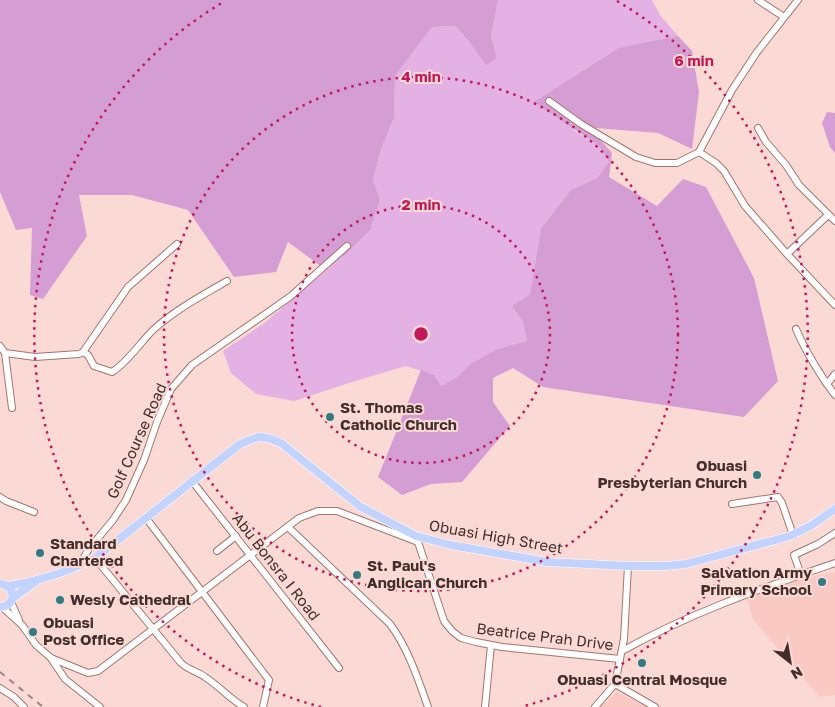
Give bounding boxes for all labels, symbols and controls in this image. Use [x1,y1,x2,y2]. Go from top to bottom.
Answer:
text: 6 min [674,51,714,69]
text: 4 min [401,67,441,85]
text: 2 min [401,195,441,213]
centre of rings [412,325,430,343]
street label: Golf Course Road [103,380,170,501]
place label: St. Thomas Catholic Church [340,398,457,433]
marker: St. Thomas Catholic Church [324,411,336,423]
place label: Obuasi Presbyterian Church [598,456,747,491]
marker: Obuasi Presbyterian Church [751,469,763,481]
street label: Abu Bonsra I Road [229,509,324,624]
street label: Obuasi High Street [428,515,565,557]
place label: Standard Chartered [50,534,123,569]
marker: Standard Chartered [34,547,46,559]
place label: St. Paul's Anglican Church [367,556,487,591]
place label: Salvation Army Primary School [700,563,812,598]
marker: St. Paul's Anglican Church [351,569,363,581]
marker: Salvation Army Primary School [816,576,828,588]
place label: Wesly Cathedral [70,590,191,608]
marker: Wesly Cathedral [54,594,66,606]
place label: Obuasi Post Office [43,613,125,648]
street label: Beatrice Prah Drive [476,619,615,653]
marker: Obuasi Post Office [27,626,39,638]
north arrow [765,637,815,687]
marker: Obuasi Central Mosque [636,657,648,669]
text: N [788,664,806,684]
place label: Obuasi Central Mosque [557,670,727,688]

